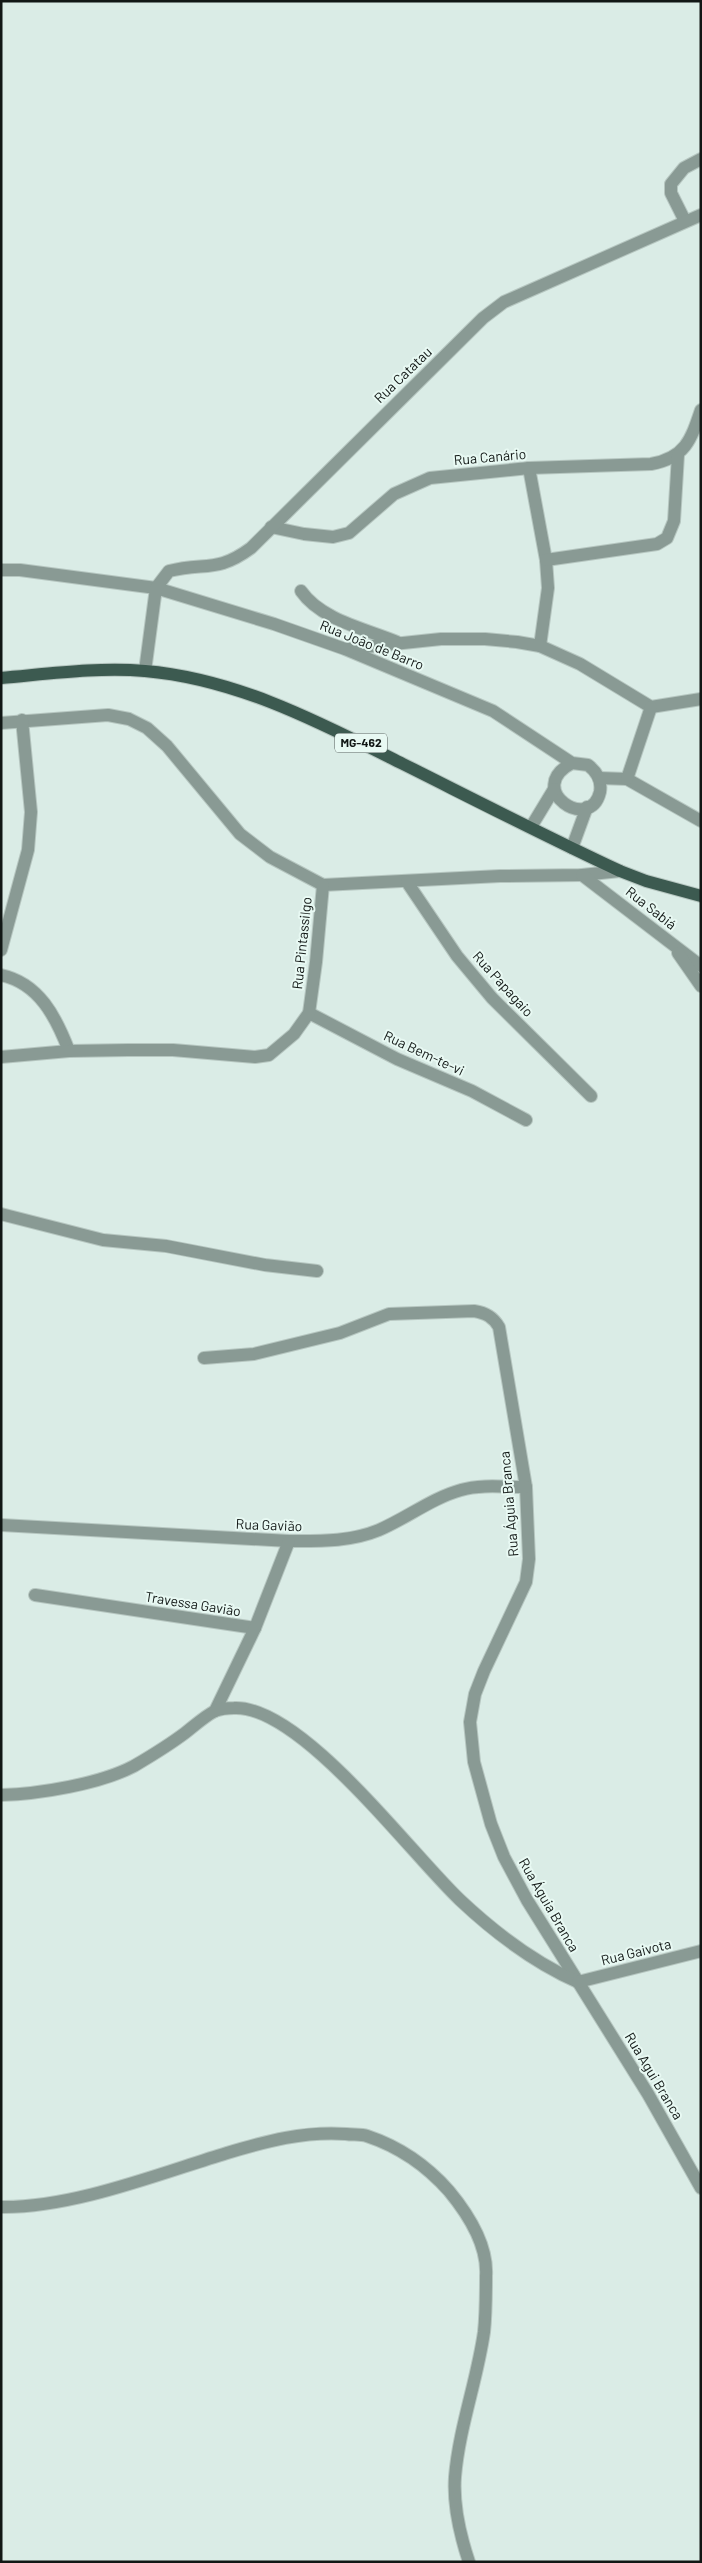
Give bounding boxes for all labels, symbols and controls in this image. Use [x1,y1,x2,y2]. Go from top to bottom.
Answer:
street label: Rua Catatau [370,343,435,406]
street label: Rua Canário [453,445,527,468]
street label: Rua João de Barro [318,616,427,673]
road number: MG-462 [335,734,387,752]
street label: Rua Sabiá [623,883,680,933]
street label: Rua Pintassilgo [288,896,315,990]
street label: Rua Papagaio [470,947,537,1020]
street label: Rua Bem-te-vi [381,1026,467,1079]
street label: Rua Águia Branca [495,1451,522,1557]
street label: Rua Gavião [235,1515,303,1534]
street label: Travessa Gavião [144,1588,242,1619]
street label: Rua Águia Branca [516,1855,583,1955]
street label: Rua Gaivota [599,1935,673,1968]
street label: Rua Agui Branca [622,2029,687,2122]

